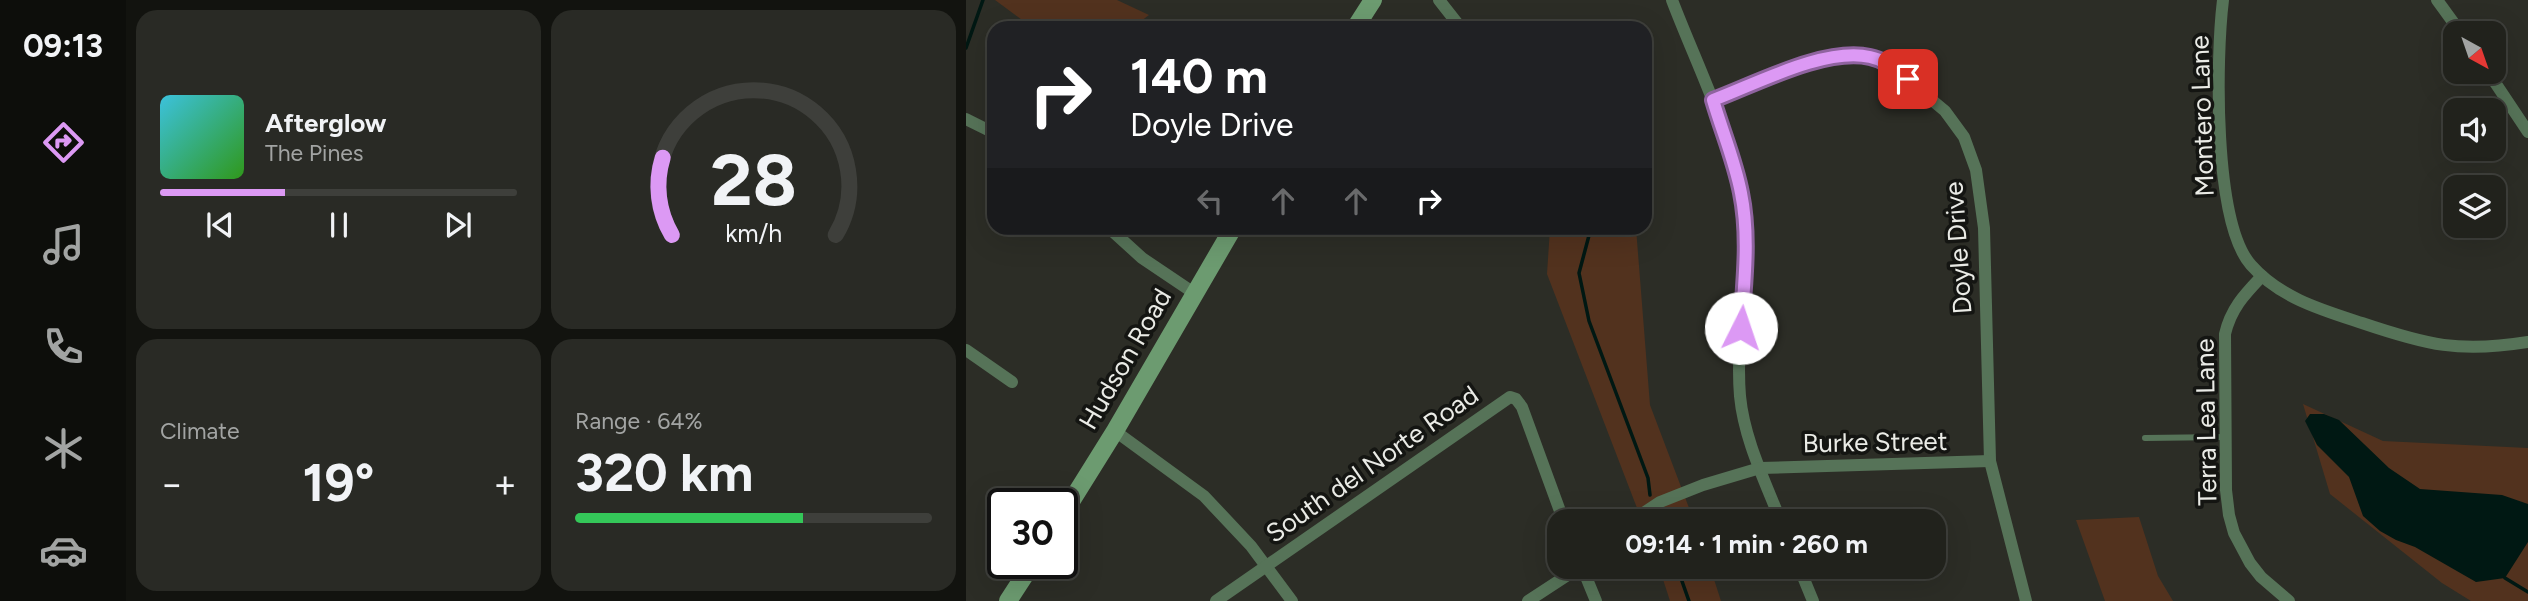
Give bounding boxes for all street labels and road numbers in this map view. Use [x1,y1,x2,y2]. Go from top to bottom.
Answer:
street label: Montero Lane [2183,35,2221,197]
street label: Doyle Drive [1937,181,1979,315]
street label: Hudson Road [1072,283,1178,435]
street label: Terra Lea Lane [2189,338,2223,506]
street label: South del Norte Road [1260,379,1484,549]
street label: Burke Street [1802,425,1948,459]

